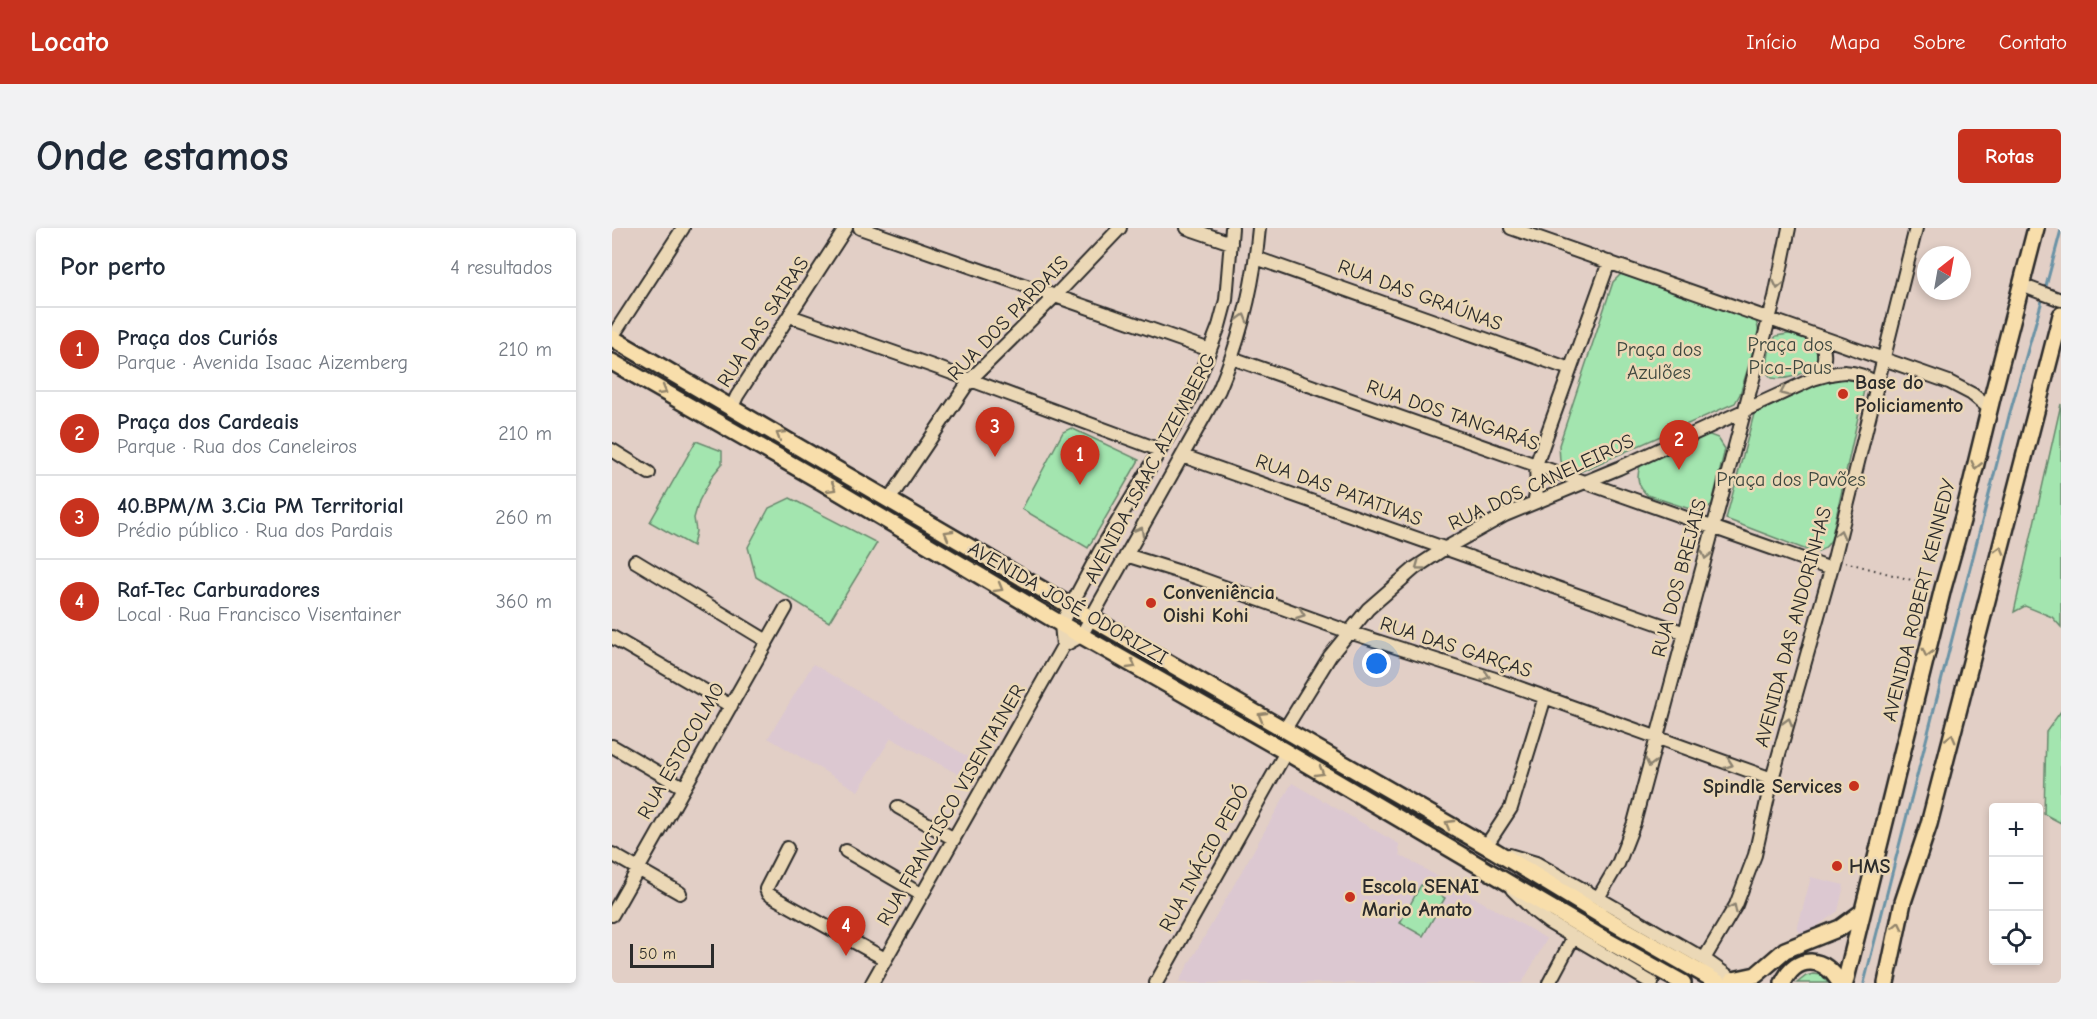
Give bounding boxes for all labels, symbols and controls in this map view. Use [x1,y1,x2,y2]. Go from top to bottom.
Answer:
text: Locato [30,26,109,58]
text: Início [1746,30,1797,54]
text: Mapa [1830,30,1880,54]
text: Sobre [1913,30,1966,54]
text: Contato [1999,30,2067,54]
button: Rotas [1958,129,2061,183]
text: Onde estamos [36,132,289,181]
north arrow [1917,246,1971,300]
street label: RUA DOS PARDAIS [943,251,1073,385]
text: Por perto [60,252,166,282]
street label: RUA DAS SAIRAS [712,253,814,391]
street label: RUA DAS GRAÚNAS [1335,254,1506,335]
text: 4 resultados [450,256,552,279]
one-way arrow [1772,280,1785,290]
one-way arrow [1236,313,1248,324]
text: Praça dos Curiós [117,325,278,351]
park label: Praça dos Pica-Paus [1747,333,1833,379]
text: 1 [76,338,83,361]
text: 210 m [498,338,552,361]
park label: Praça dos Azulões [1616,338,1702,384]
street label: AVENIDA ISAAC AIZEMBERG [1080,349,1220,587]
text: Parque · Avenida Isaac Aizemberg [117,351,408,374]
place label: Base do Policiamento [1855,371,1963,417]
street label: RUA DOS TANGARÁS [1364,374,1543,455]
one-way arrow [656,384,667,395]
one-way arrow [1779,385,1790,397]
marker: Base do Policiamento [1836,387,1850,401]
pin: 3 [976,408,1015,457]
text: Praça dos Cardeais [117,409,299,435]
pin: 2 [1660,420,1698,470]
text: 2 [75,422,84,445]
text: 210 m [498,422,552,445]
street label: RUA DOS CANELEIROS [1445,429,1637,535]
one-way arrow [776,431,786,443]
text: Parque · Rua dos Caneleiros [117,435,357,458]
pin: 1 [1060,436,1100,485]
street label: RUA DAS PATATIVAS [1253,449,1425,531]
one-way arrow [1970,459,1983,469]
park label: Praça dos Pavões [1716,468,1866,491]
street label: AVENIDA ROBERT KENNEDY [1878,476,1960,724]
one-way arrow [826,481,836,492]
text: 40.BPM/M 3.Cia PM Territorial [117,493,404,519]
street label: RUA DOS BREJAIS [1647,496,1711,660]
street label: AVENIDA DAS ANDORINHAS [1750,504,1836,750]
text: 3 [75,506,84,529]
text: 260 m [495,506,552,529]
text: Prédio público · Rua dos Pardais [117,519,393,542]
one-way arrow [1133,527,1144,537]
one-way arrow [1833,529,1845,540]
one-way arrow [943,530,954,542]
street label: AVENIDA JOSÉ ODORIZZI [964,536,1172,670]
one-way arrow [1993,545,2006,555]
one-way arrow [1700,550,1713,560]
one-way arrow [1414,559,1425,570]
text: Raf-Tec Carburadores [117,577,320,603]
one-way arrow [993,580,1003,592]
place label: Conveniência Oishi Kohi [1163,581,1275,627]
text: 4 [75,590,84,613]
text: 360 m [496,590,552,613]
marker: Conveniência Oishi Kohi [1144,596,1158,610]
text: Local · Rua Francisco Visentainer [117,603,401,626]
one-way arrow [1295,607,1306,620]
street label: RUA DAS GARÇAS [1377,612,1535,682]
one-way arrow [1921,648,1934,658]
your location [1362,649,1391,678]
one-way arrow [1126,657,1136,669]
one-way arrow [1480,669,1491,682]
street label: RUA ESTOCOLMO [633,679,729,823]
street label: RUA FRANCISCO VISENTAINER [872,680,1030,930]
one-way arrow [1258,712,1268,723]
one-way arrow [1781,717,1793,728]
one-way arrow [1944,734,1956,744]
one-way arrow [1723,756,1734,769]
one-way arrow [1644,758,1657,768]
one-way arrow [1314,765,1324,776]
place label: Spindle Services [1703,775,1842,798]
marker: Spindle Services [1847,779,1861,793]
street label: RUA INÁCIO PEDÓ [1153,780,1254,935]
map controls [1989,803,2043,965]
button: + [1989,803,2043,857]
one-way arrow [1445,820,1455,832]
place label: HMS [1849,855,1890,878]
button: − [1989,857,2043,911]
marker: HMS [1830,859,1844,873]
place label: Escola SENAI Mario Amato [1362,875,1479,921]
marker: Escola SENAI Mario Amato [1343,890,1357,904]
one-way arrow [1726,904,1738,915]
pin: 4 [826,906,866,956]
button: locate [1989,911,2043,965]
one-way arrow [1891,921,1904,931]
scale bar [630,941,714,968]
text: 50 m [639,945,676,963]

